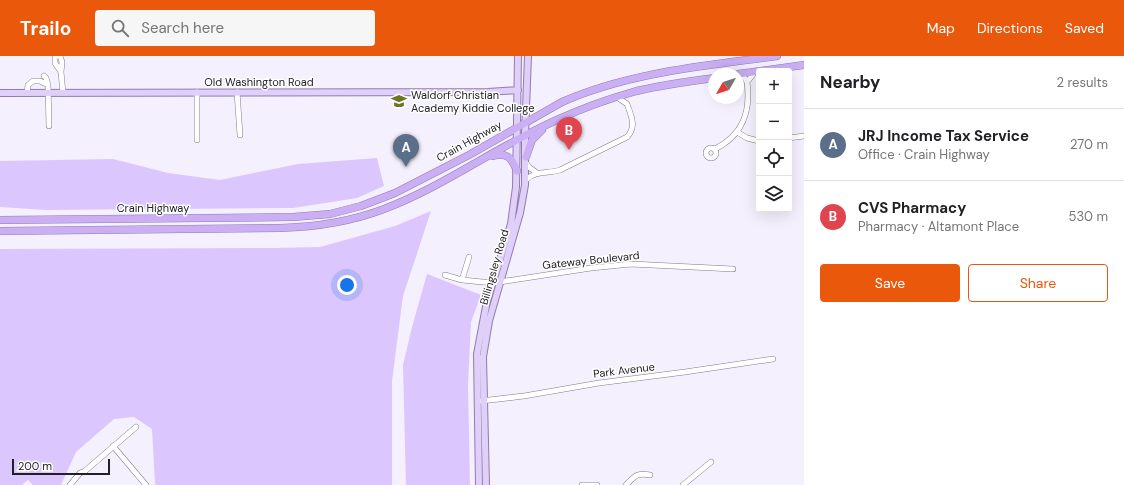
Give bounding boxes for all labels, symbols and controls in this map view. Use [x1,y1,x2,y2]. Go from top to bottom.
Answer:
search box [95,10,375,46]
text: Trailo [20,16,71,41]
icon: search [109,17,131,39]
text: Search here [141,18,224,38]
text: Map [927,19,955,37]
text: Directions [977,19,1043,37]
text: Saved [1065,19,1104,37]
north arrow [708,68,744,104]
map controls [756,68,792,212]
button: + [756,68,792,104]
text: Nearby [820,71,880,93]
text: 2 results [1057,74,1108,91]
street label: Old Washington Road [204,75,314,89]
place label: Waldorf Christian Academy Kiddie College [411,88,534,115]
school or university icon: Waldorf Christian Academy Kiddie College [390,92,408,110]
button: − [756,104,792,140]
street label: Crain Highway [434,117,504,165]
pin: B [556,117,582,150]
text: JRJ Income Tax Service [858,126,1029,146]
pin: A [393,134,419,167]
text: A [828,136,838,153]
text: 270 m [1070,136,1108,153]
button: locate [756,140,792,176]
text: Office · Crain Highway [858,146,990,163]
button: layers [756,176,792,212]
text: CVS Pharmacy [858,198,966,218]
street label: Crain Highway [117,201,189,215]
text: B [829,208,837,225]
text: 530 m [1068,208,1108,225]
text: Pharmacy · Altamont Place [858,218,1019,235]
street label: Billingsley Road [477,228,511,306]
street label: Gateway Boulevard [542,248,640,272]
button: Save [820,264,960,302]
button: Share [968,264,1108,302]
your location [337,275,357,295]
street label: Park Avenue [592,359,656,381]
scale bar [12,457,110,476]
text: 200 m [18,459,52,473]

